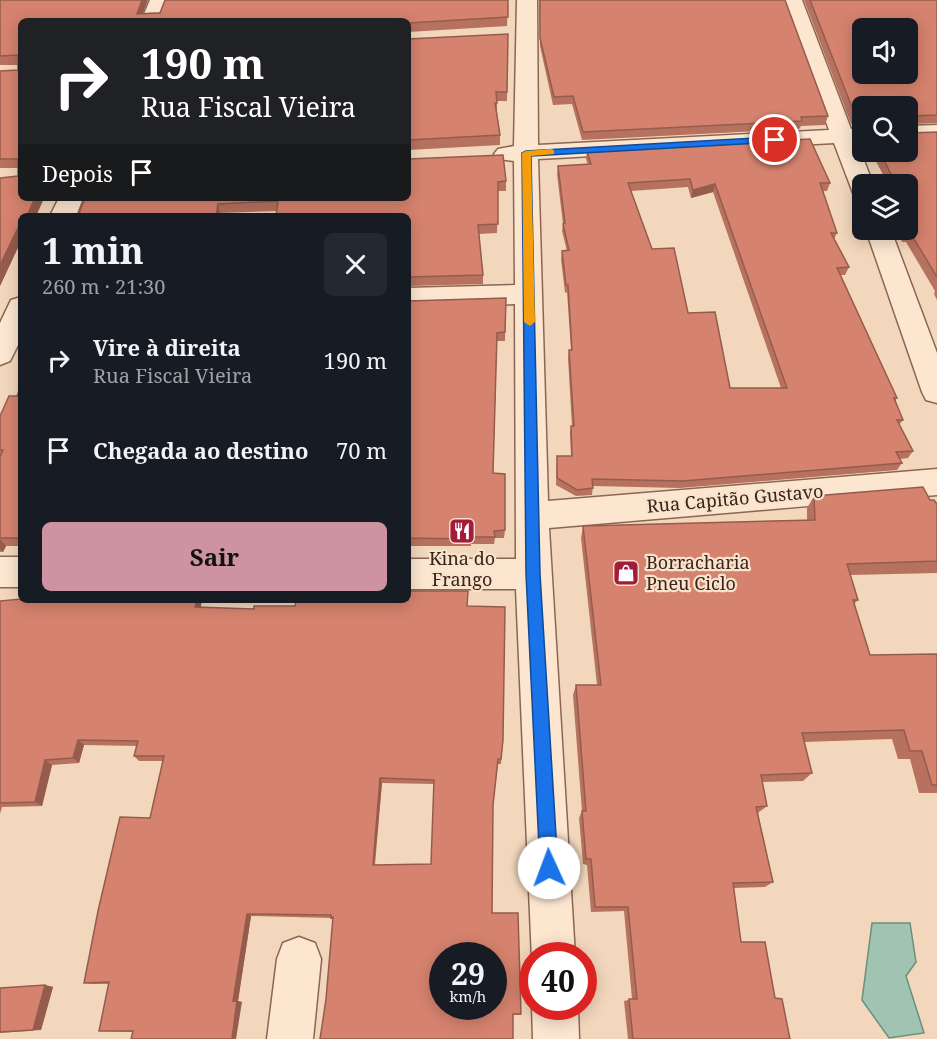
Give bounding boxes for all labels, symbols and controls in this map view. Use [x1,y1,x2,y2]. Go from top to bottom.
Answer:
map controls [852,18,918,240]
button: sound [852,18,918,84]
text: 190 m [141,34,265,91]
icon: right [42,42,120,120]
text: Rua Fiscal Vieira [141,88,356,125]
button: search [852,96,918,162]
pin [749,114,800,165]
icon: arrive [758,123,791,156]
icon: arrive [125,156,158,189]
text: Depois [42,158,113,188]
button: layers [852,174,918,240]
text: 1 min [42,226,144,275]
button: close [324,233,387,296]
text: 260 m · 21:30 [42,273,165,300]
text: Vire à direita [93,332,241,362]
icon: right [42,344,75,377]
text: 190 m [324,345,387,375]
text: Rua Fiscal Vieira [93,362,252,389]
icon: arrive [42,434,75,467]
text: Chegada ao destino [93,435,308,465]
text: 70 m [336,435,387,465]
street label: Rua Capitão Gustavo [646,478,824,518]
restaurant icon: Kina do Frango [447,516,477,546]
button: Sair [42,522,387,591]
place label: Kina do Frango [429,546,495,591]
place label: Borracharia Pneu Ciclo [646,550,750,595]
shop icon: Borracharia Pneu Ciclo [611,558,641,588]
position arrow [517,836,581,900]
speed limit sign: 40 [519,942,597,1020]
text: 29 [451,953,485,994]
text: km/h [450,986,486,1006]

